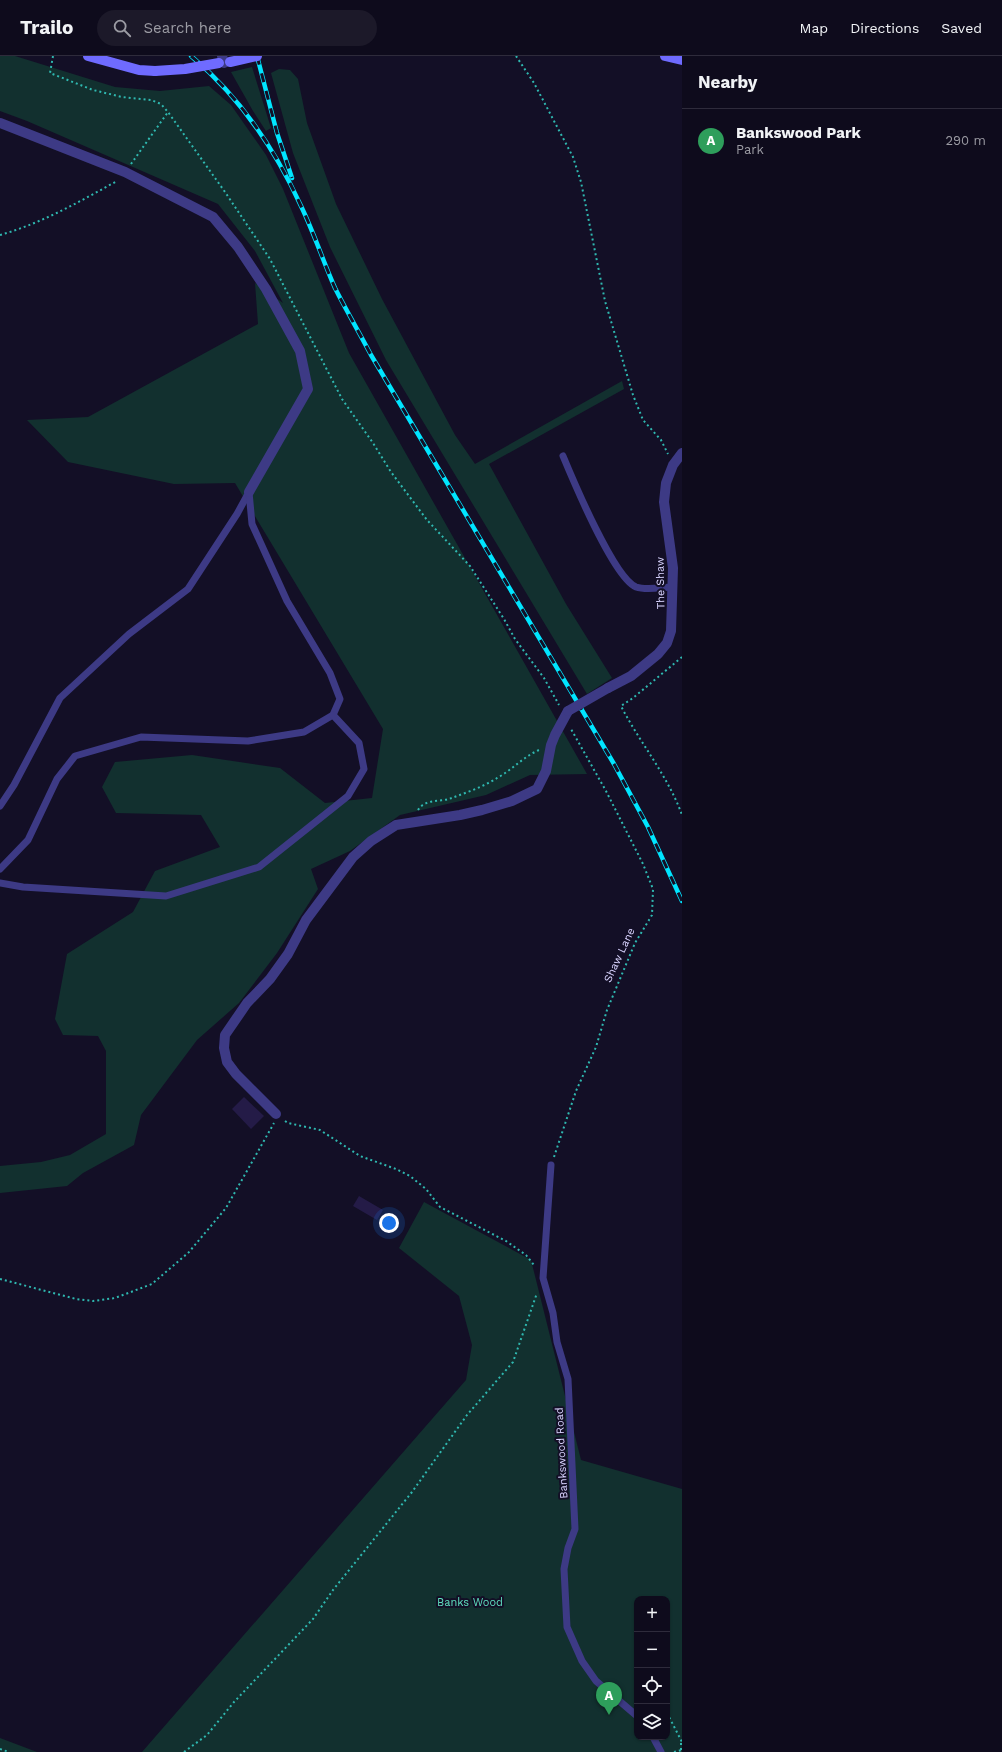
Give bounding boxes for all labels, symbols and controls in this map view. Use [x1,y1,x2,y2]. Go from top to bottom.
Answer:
search box [97,10,377,46]
text: Trailo [20,16,73,39]
icon: search [111,17,133,39]
text: Search here [143,19,231,37]
text: Map [800,20,828,36]
text: Directions [850,20,919,36]
text: Saved [941,20,982,36]
text: Nearby [698,72,757,92]
text: Bankswood Park [736,124,861,142]
text: A [707,133,715,148]
text: 290 m [945,133,986,148]
text: Park [736,142,764,157]
street label: The Shaw [654,557,667,609]
street label: Shaw Lane [601,926,638,985]
your location [379,1213,399,1233]
street label: Bankswood Road [553,1407,570,1499]
park label: Banks Wood [437,1596,503,1609]
map controls [634,1596,670,1740]
button: + [634,1596,670,1632]
button: − [634,1632,670,1668]
button: locate [634,1668,670,1704]
pin: A [596,1682,622,1715]
button: layers [634,1704,670,1740]

